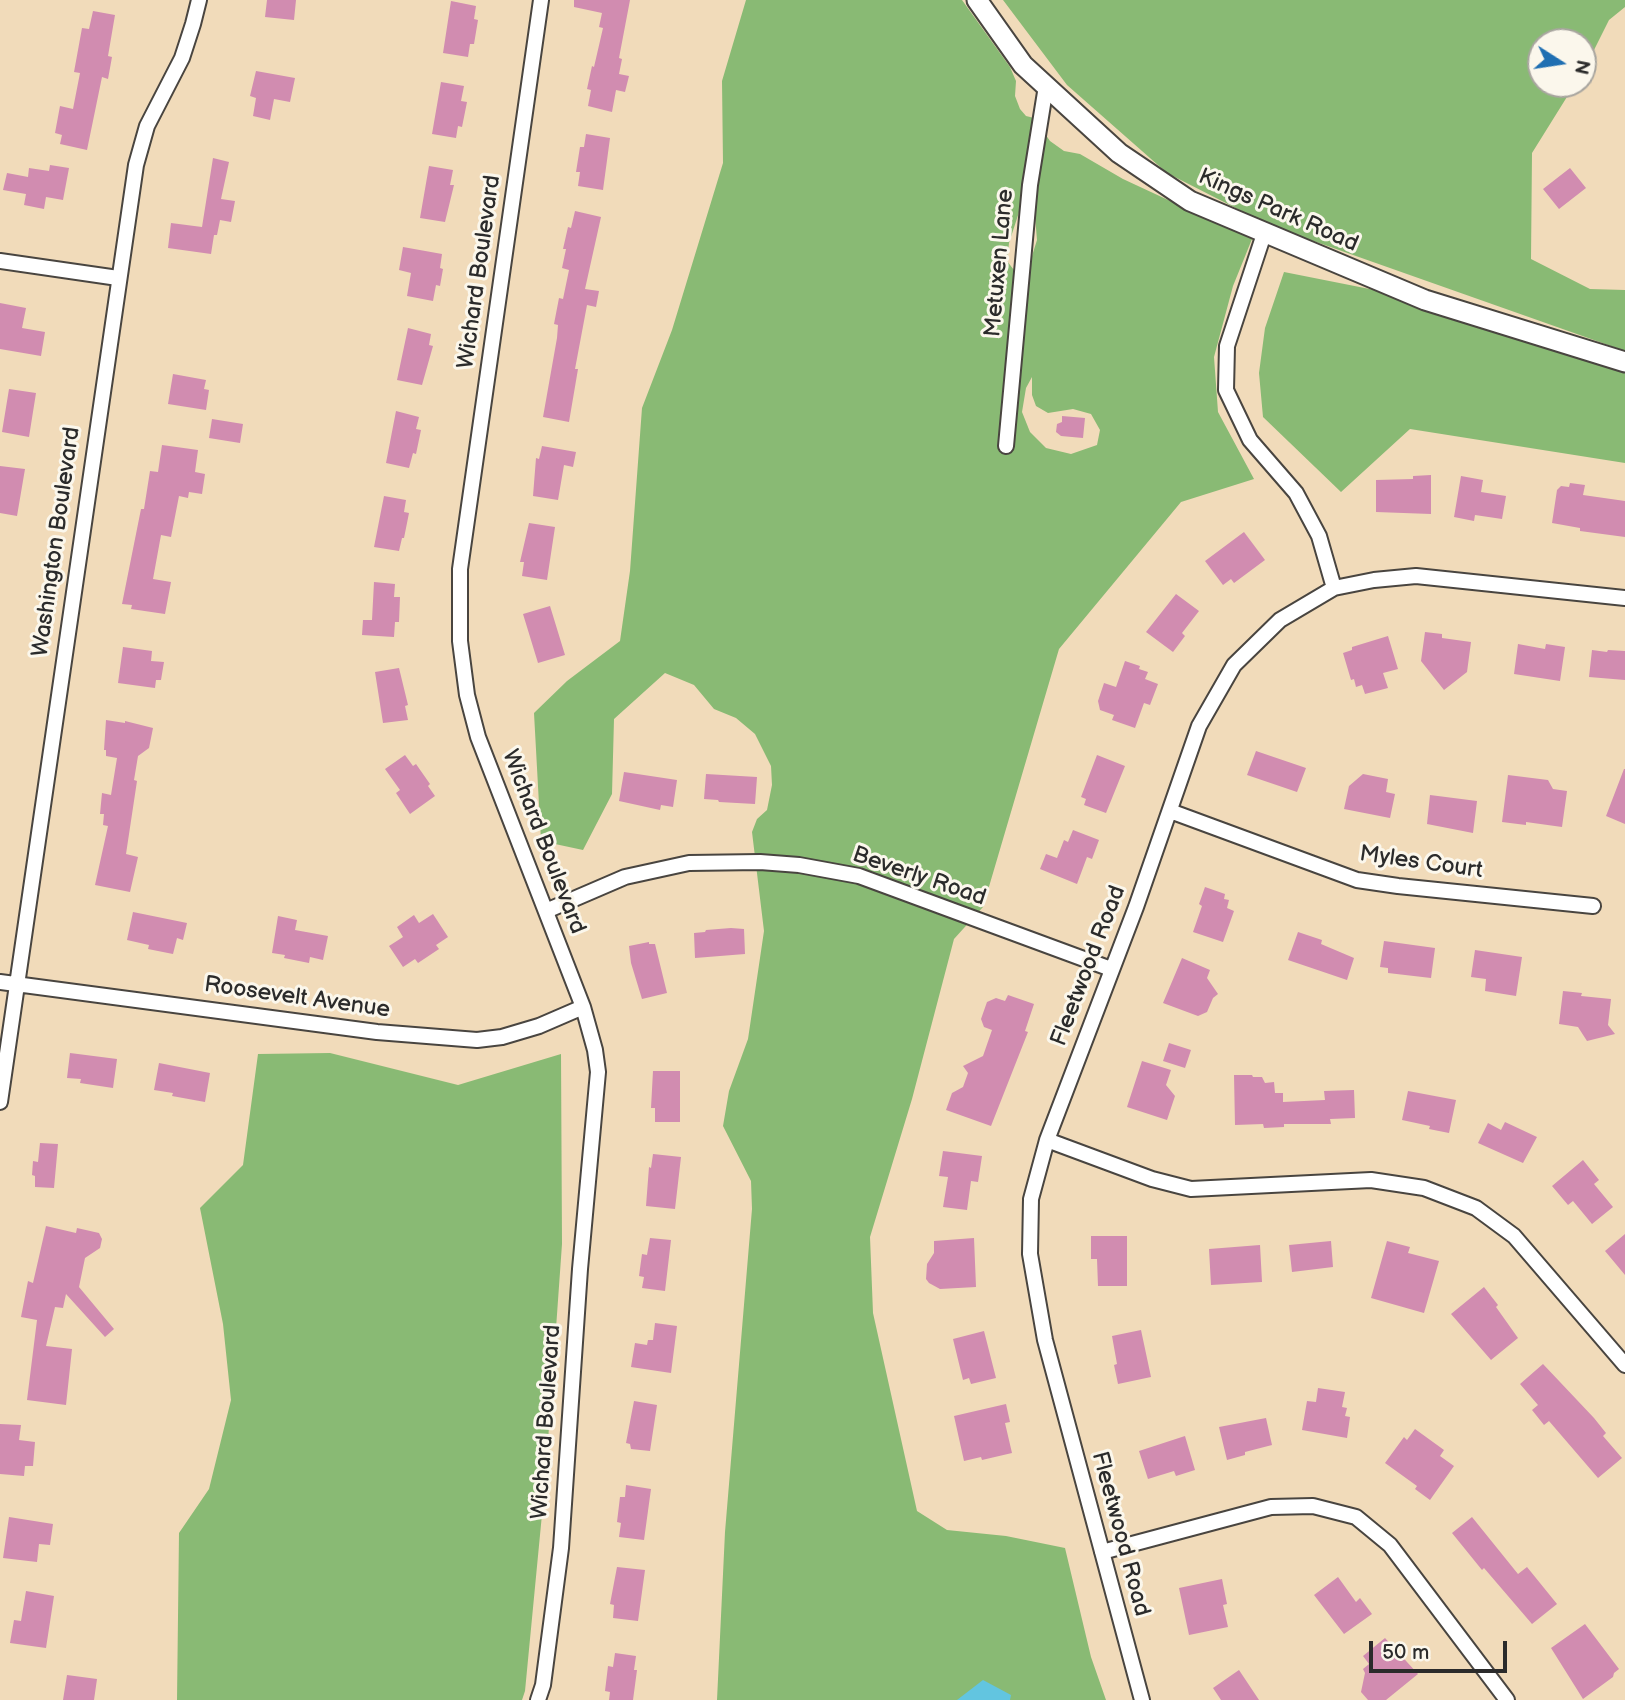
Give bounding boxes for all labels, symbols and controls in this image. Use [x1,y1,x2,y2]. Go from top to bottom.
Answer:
north arrow [1527,28,1597,98]
text: N [1568,58,1594,76]
street label: Kings Park Road [1194,163,1362,259]
street label: Wichard Boulevard [453,173,507,371]
street label: Metuxen Lane [980,188,1020,338]
street label: Washington Boulevard [27,425,87,659]
street label: Wichard Boulevard [495,746,591,938]
street label: Beverly Road [849,841,989,913]
street label: Myles Court [1358,841,1484,885]
street label: Fleetwood Road [1046,882,1132,1050]
street label: Roosevelt Avenue [202,971,392,1025]
street label: Wichard Boulevard [526,1324,568,1520]
street label: Fleetwood Road [1085,1449,1155,1619]
scale bar [1373,1626,1511,1670]
text: 50 m [1382,1640,1429,1665]

